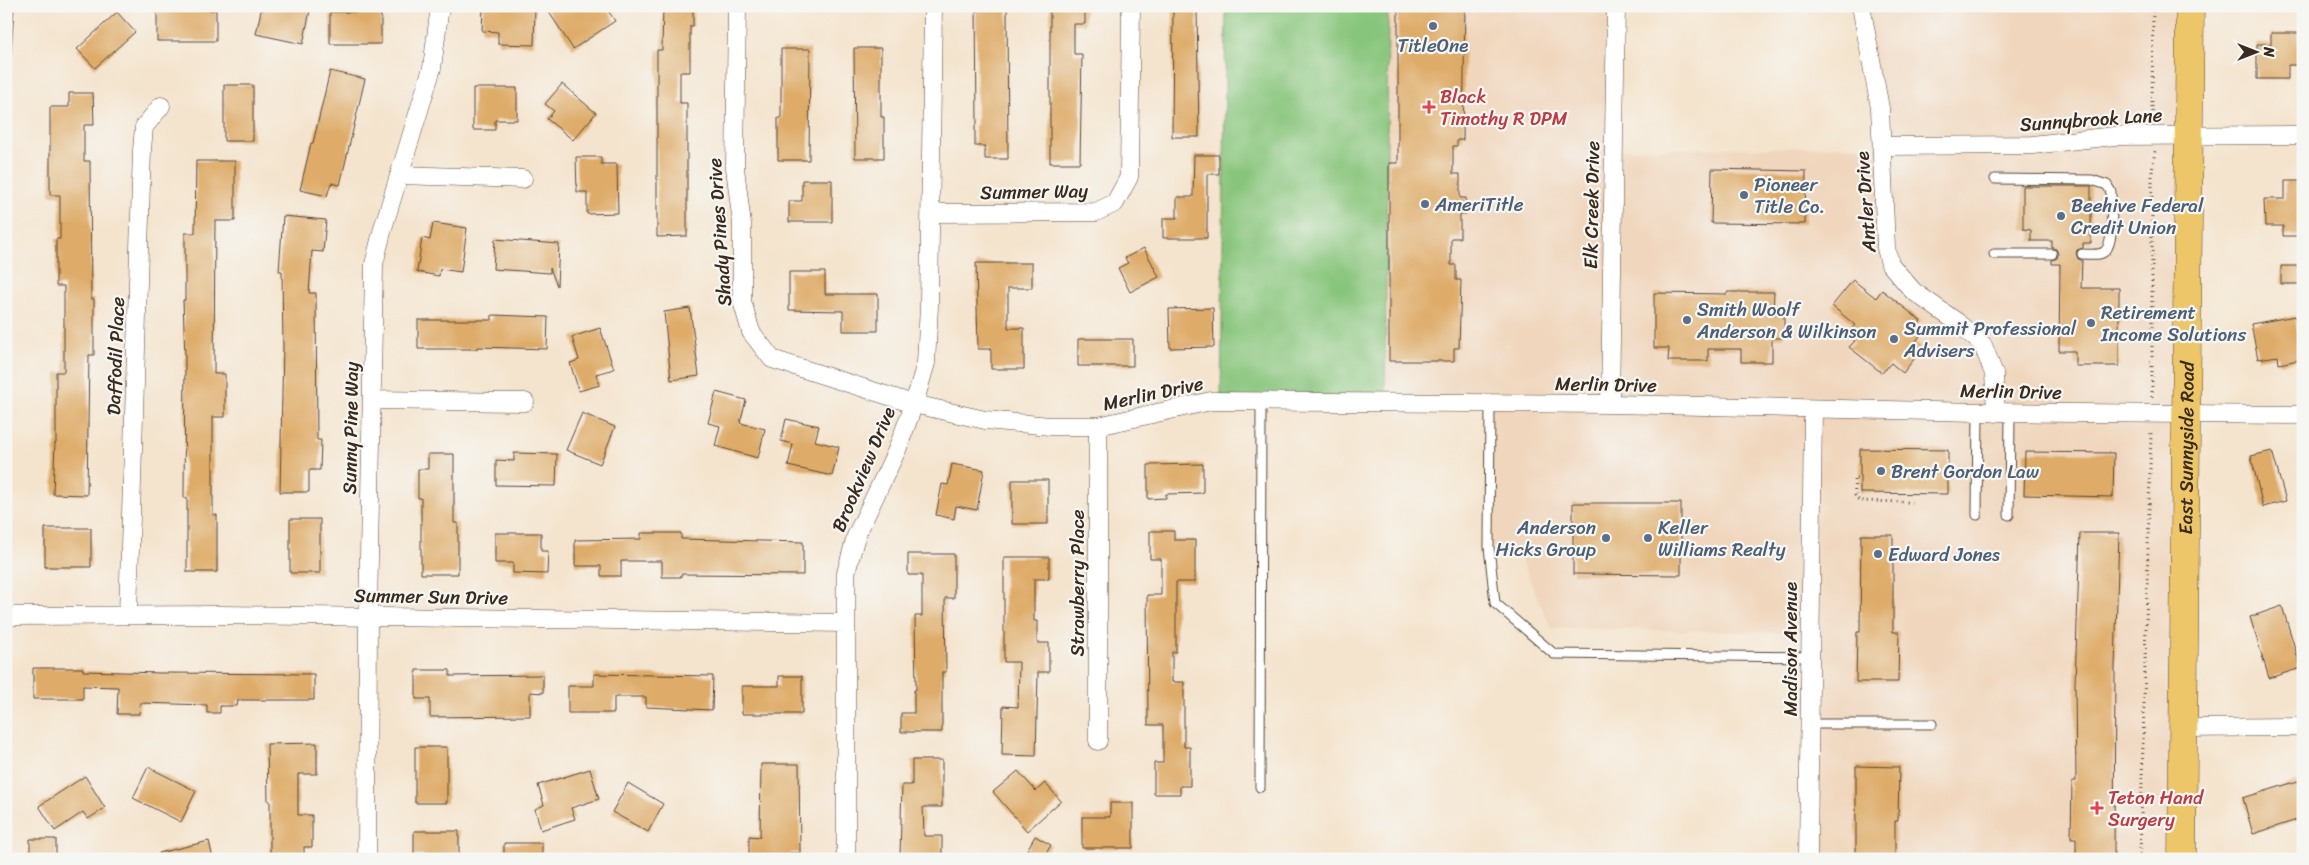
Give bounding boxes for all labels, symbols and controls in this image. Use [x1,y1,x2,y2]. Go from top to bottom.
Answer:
marker: TitleOne [1427,20,1439,32]
north arrow [2232,28,2282,78]
place label: TitleOne [1397,29,1469,62]
text: N [2256,46,2281,57]
place label: Black Timothy R DPM [1440,80,1568,135]
street label: Sunnybrook Lane [2019,98,2164,141]
marker: Black Timothy R DPM [1422,100,1436,114]
street label: Elk Creek Drive [1574,140,1609,269]
street label: Antler Drive [1846,150,1886,255]
street label: Shady Pines Drive [698,156,741,307]
place label: Pioneer Title Co. [1754,168,1825,223]
street label: Summer Way [980,174,1088,209]
place label: AmeriTitle [1434,188,1524,221]
marker: Pioneer Title Co. [1738,189,1750,201]
place label: Beehive Federal Credit Union [2071,189,2204,244]
marker: AmeriTitle [1419,198,1431,210]
marker: Beehive Federal Credit Union [2055,210,2067,222]
place label: Smith Woolf Anderson & Wilkinson [1696,293,1876,348]
street label: Daffodil Place [97,296,134,416]
place label: Retirement Income Solutions [2100,296,2246,351]
place label: Summit Professional Advisers [1903,312,2077,367]
marker: Smith Woolf Anderson & Wilkinson [1681,314,1693,326]
marker: Retirement Income Solutions [2085,317,2097,329]
marker: Summit Professional Advisers [1888,333,1900,345]
street label: East Sunnyside Road [2169,360,2204,535]
street label: Sunny Pine Way [333,361,368,495]
street label: Merlin Drive [1100,367,1207,420]
street label: Merlin Drive [1555,367,1657,402]
street label: Merlin Drive [1960,374,2062,409]
street label: Brookview Drive [822,401,905,537]
place label: Brent Gordon Law [1891,455,2040,488]
marker: Brent Gordon Law [1875,465,1887,477]
street label: Strawberry Place [1061,509,1094,657]
place label: Anderson Hicks Group [1496,511,1596,566]
place label: Keller Williams Realty [1658,511,1786,566]
marker: Anderson Hicks Group [1600,532,1612,544]
marker: Keller Williams Realty [1642,532,1654,544]
place label: Edward Jones [1888,538,2000,571]
marker: Edward Jones [1872,548,1884,560]
street label: Summer Sun Drive [354,579,509,614]
street label: Madison Avenue [1774,582,1807,716]
place label: Teton Hand Surgery [2108,781,2205,836]
marker: Teton Hand Surgery [2090,801,2104,815]

